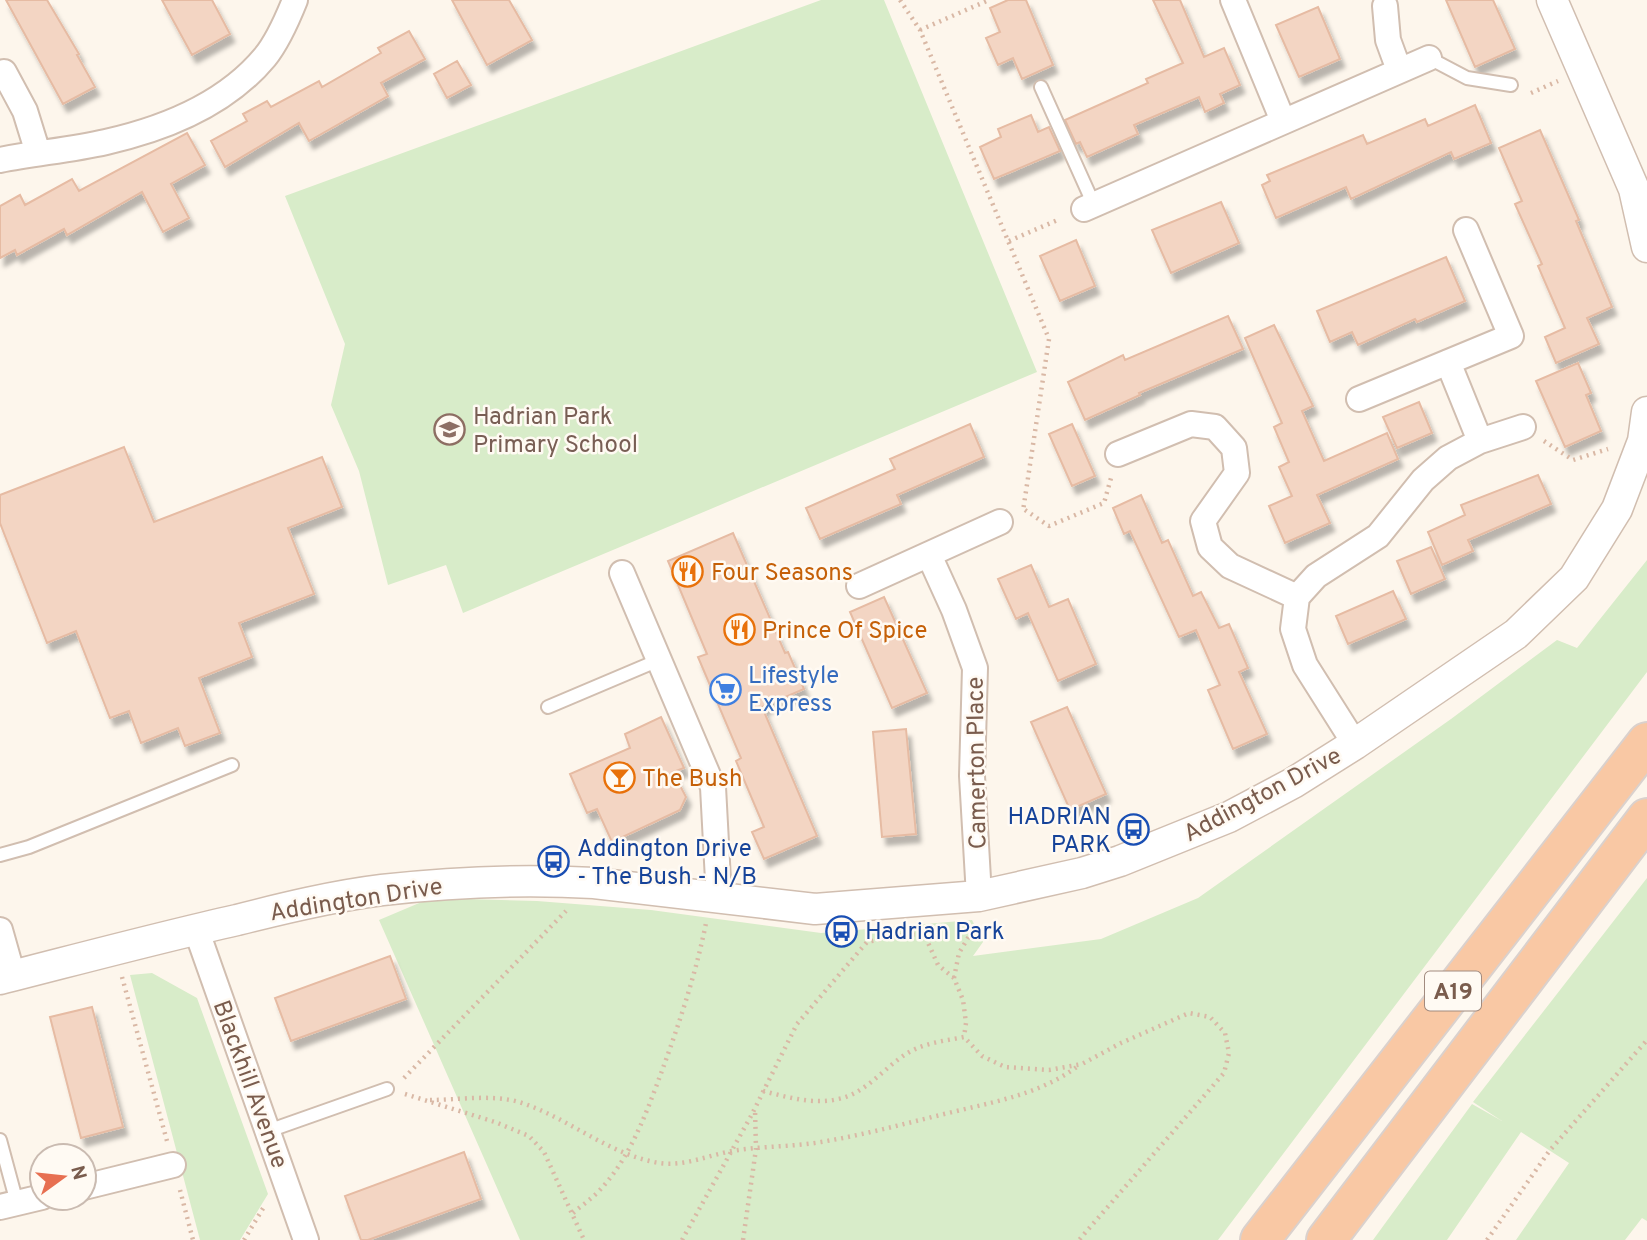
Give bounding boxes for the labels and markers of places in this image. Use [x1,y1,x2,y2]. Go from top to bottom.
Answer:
place label: Hadrian Park Primary School [473,403,638,461]
school or university icon: Hadrian Park Primary School [433,413,467,447]
restaurant icon: Four Seasons [671,555,705,589]
place label: Four Seasons [711,559,853,589]
restaurant icon: Prince Of Spice [722,613,756,647]
place label: Prince Of Spice [762,617,927,647]
place label: Lifestyle Express [748,662,839,720]
supermarket icon: Lifestyle Express [708,672,742,706]
bar icon: The Bush [602,761,636,795]
place label: The Bush [642,765,742,795]
place label: HADRIAN PARK [1008,803,1111,861]
bus stop icon: HADRIAN PARK [1117,813,1151,847]
place label: Addington Drive - The Bush - N/B [577,835,757,893]
bus stop icon: Addington Drive - The Bush - N/B [537,845,571,879]
bus stop icon: Hadrian Park [825,914,859,948]
place label: Hadrian Park [865,918,1005,948]

